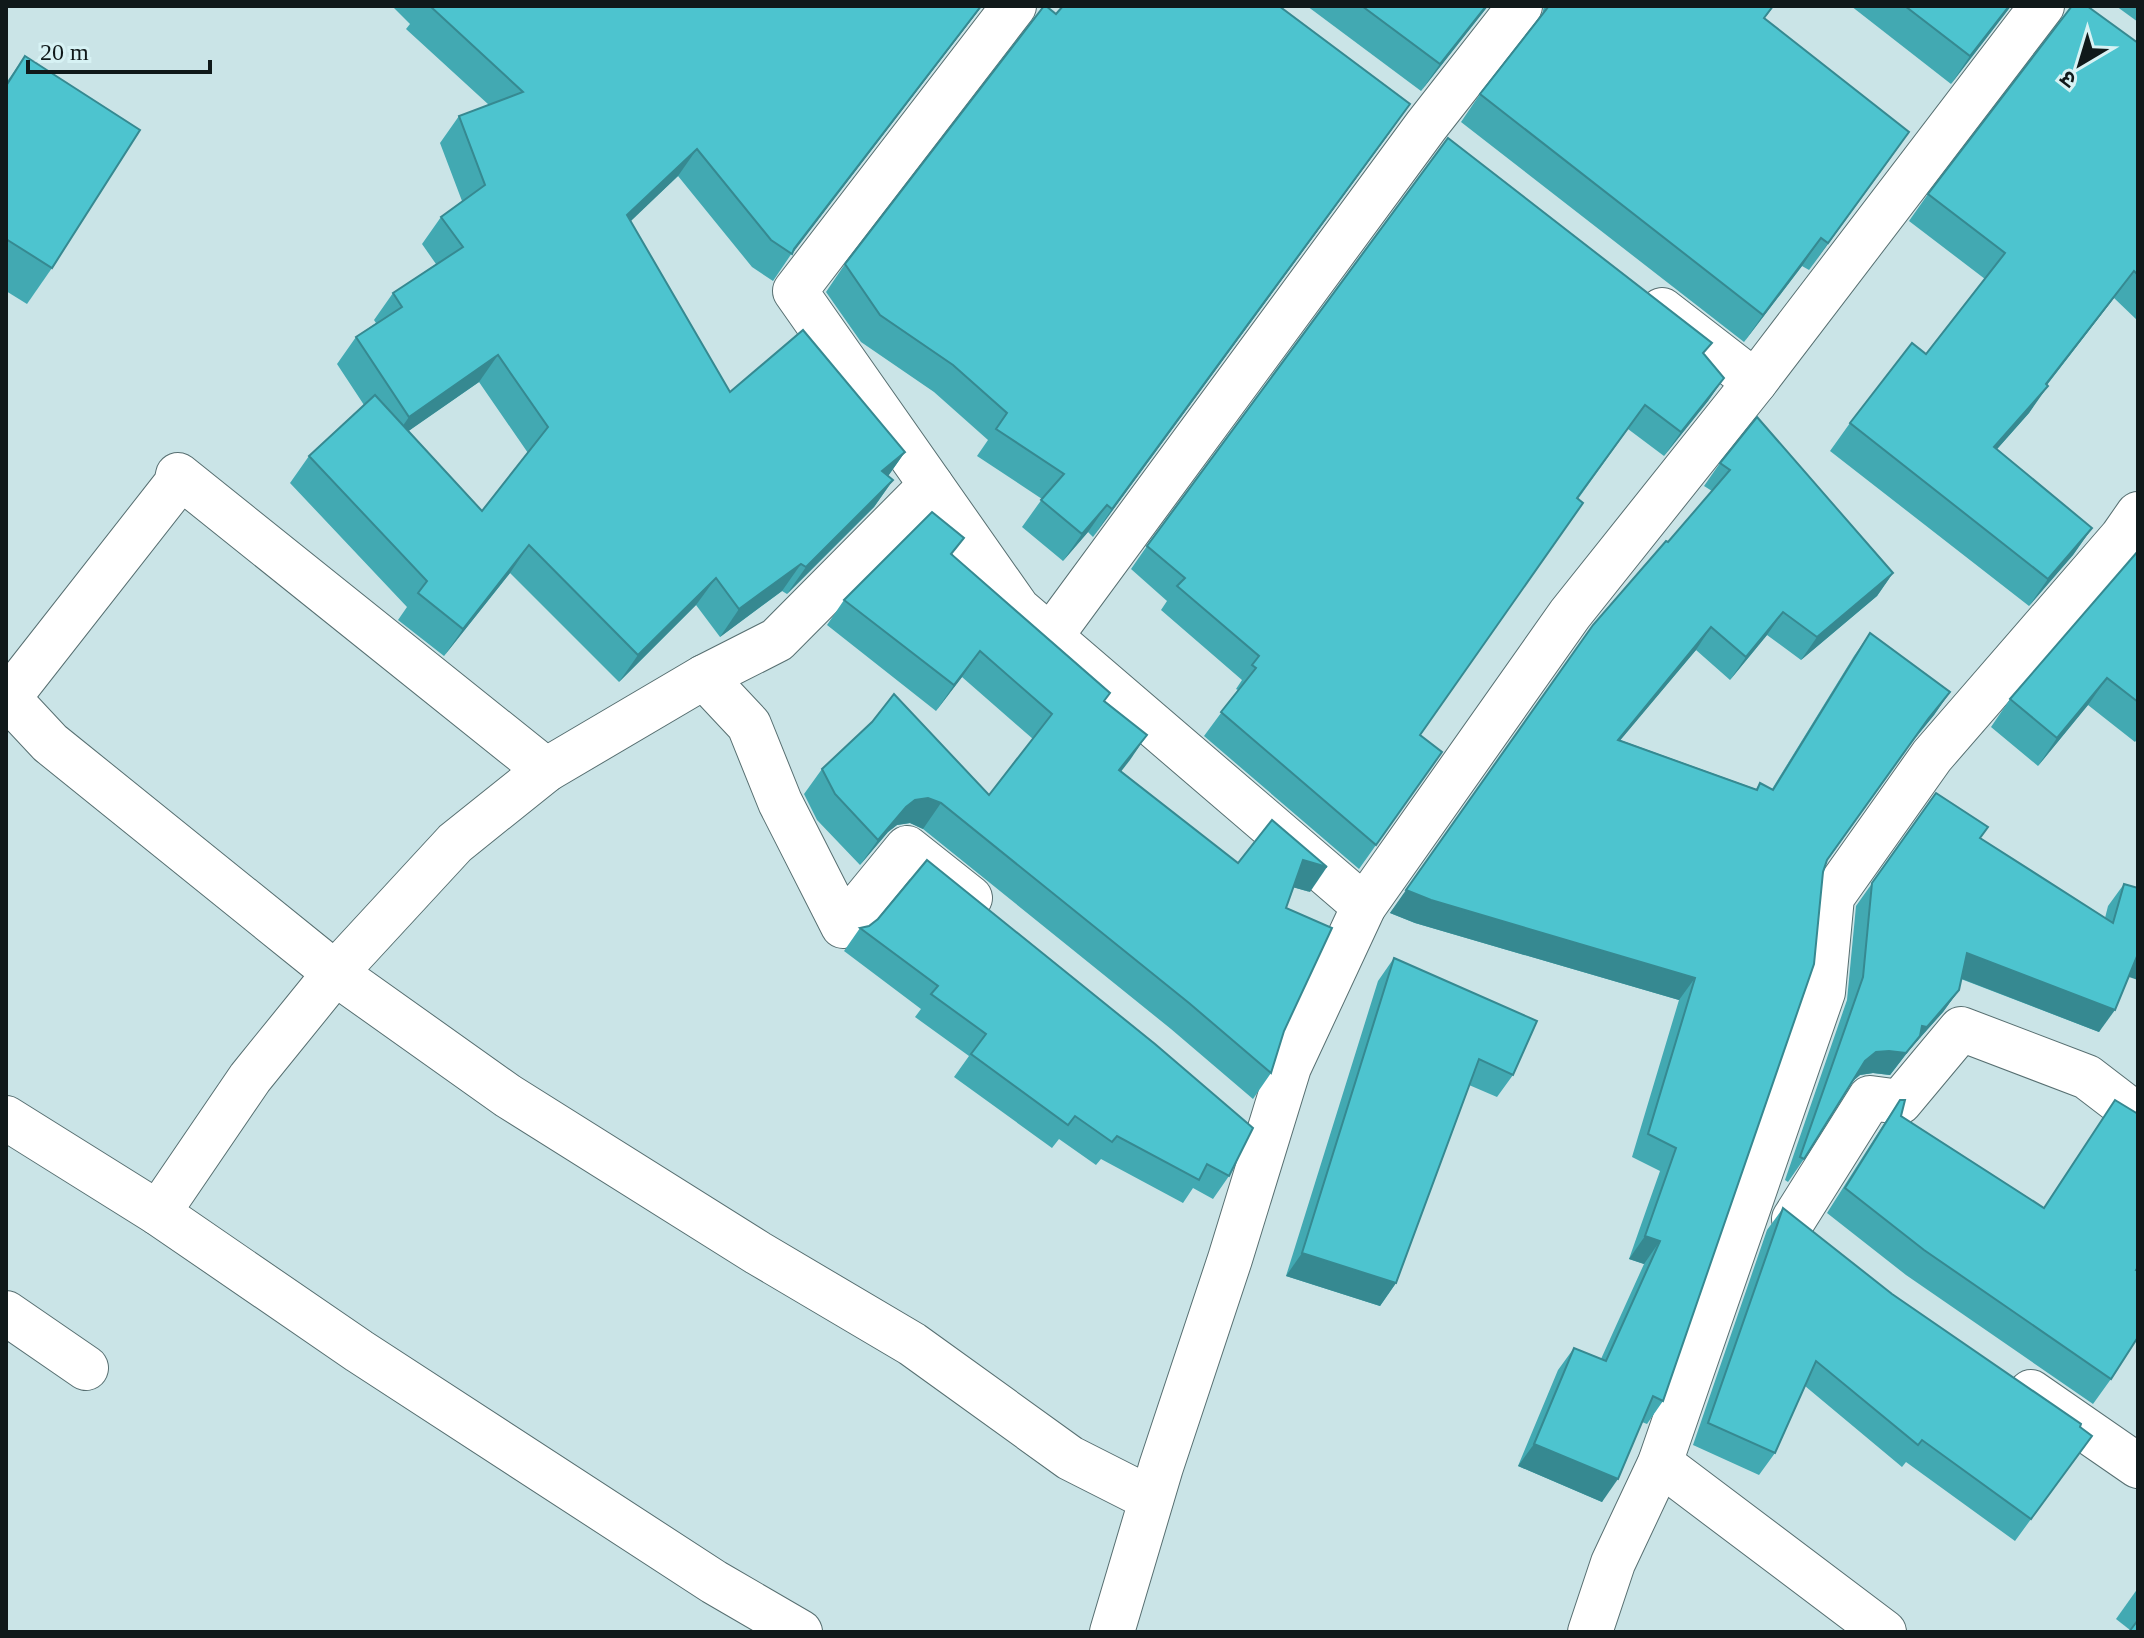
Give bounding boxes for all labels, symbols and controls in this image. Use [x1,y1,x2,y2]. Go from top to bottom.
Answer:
scale bar [28,24,210,74]
north arrow [2040,24,2120,104]
text: 20 m [40,39,89,65]
text: उ [2054,65,2081,93]

